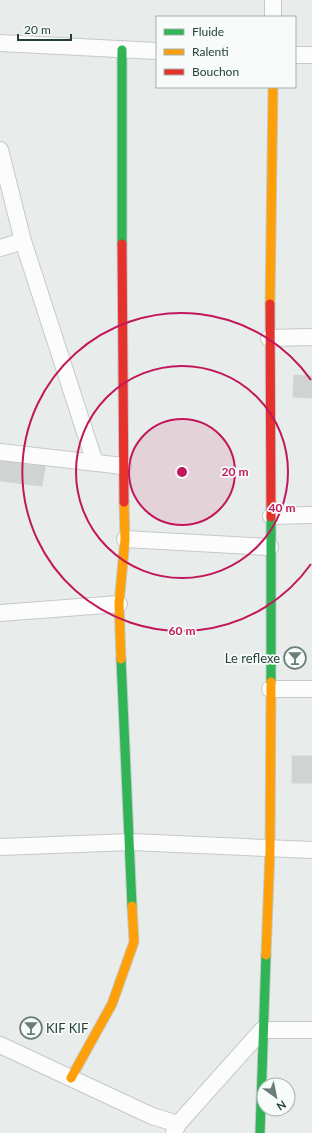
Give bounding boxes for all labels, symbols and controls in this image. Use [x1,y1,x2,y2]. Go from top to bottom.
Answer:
scale bar [18,16,71,42]
legend [156,16,296,88]
text: 20 m [24,22,51,37]
text: Fluide [192,24,224,39]
text: Ralenti [192,44,229,59]
text: Bouchon [192,64,239,79]
text: 20 m [222,464,248,479]
centre of rings [175,465,189,479]
text: 40 m [269,500,295,515]
text: 60 m [169,623,195,638]
bar icon: Le reflexe [282,645,308,671]
place label: Le reflexe [225,650,280,666]
bar icon: KIF KIF [18,1015,44,1041]
place label: KIF KIF [46,1020,88,1036]
north arrow [256,1077,296,1117]
text: N [275,1098,289,1114]

